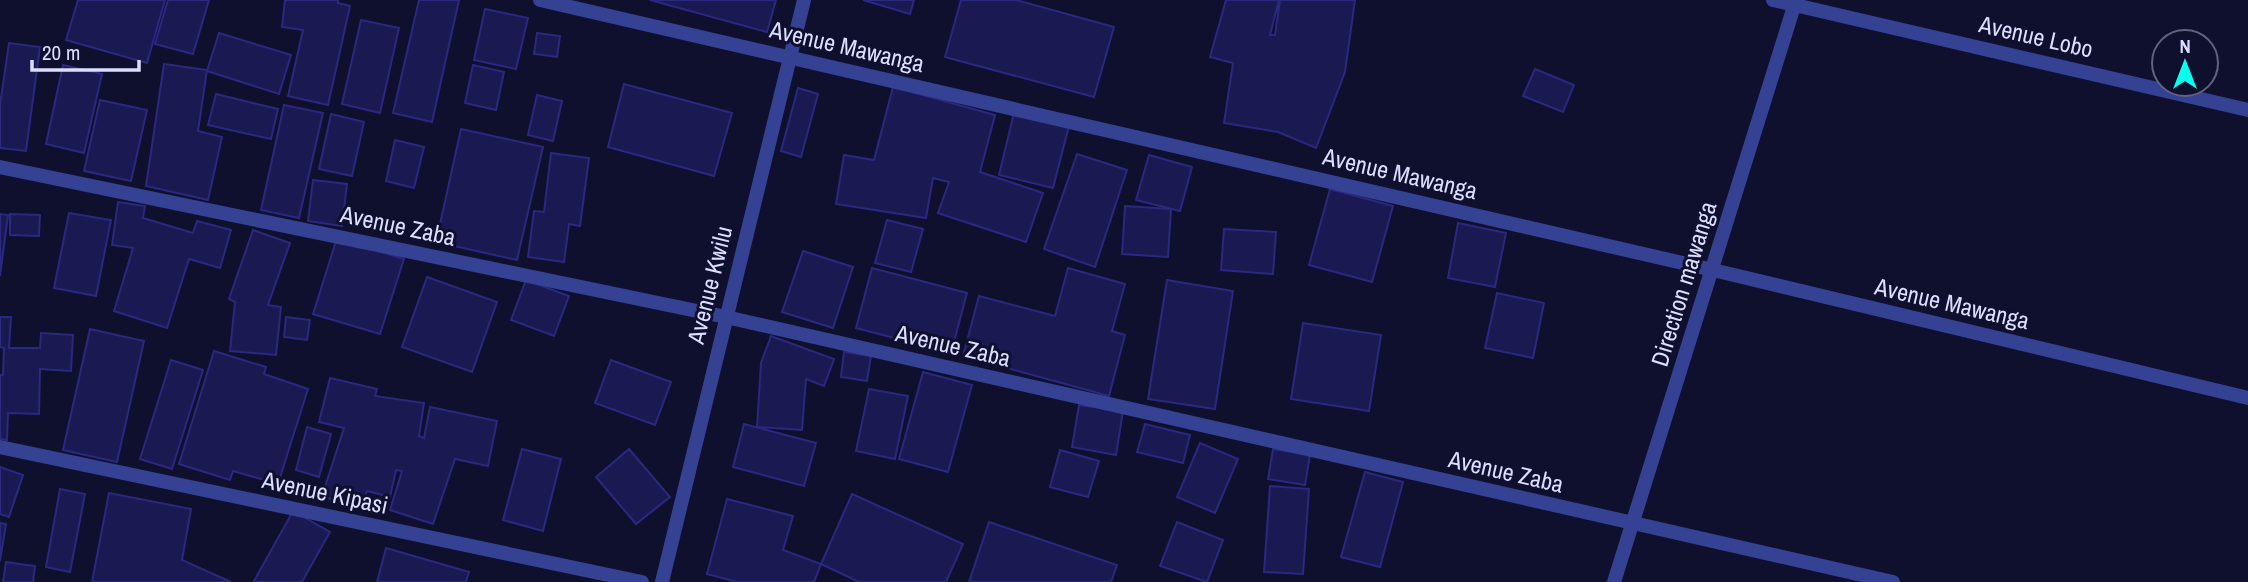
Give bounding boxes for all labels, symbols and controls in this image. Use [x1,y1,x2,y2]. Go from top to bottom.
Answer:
street label: Avenue Lobo [1975,7,2096,65]
street label: Avenue Mawanga [766,13,927,79]
scale bar [32,28,138,72]
north arrow [2150,28,2220,98]
text: N [2179,33,2191,59]
text: 20 m [42,38,80,67]
street label: Avenue Mawanga [1319,140,1480,206]
street label: Avenue Zaba [337,197,459,253]
street label: Direction mawanga [1643,197,1723,370]
street label: Avenue Kwilu [679,223,739,348]
street label: Avenue Mawanga [1871,270,2032,336]
street label: Avenue Zaba [892,316,1014,374]
street label: Avenue Zaba [1445,442,1567,500]
street label: Avenue Kipasi [258,463,391,521]

